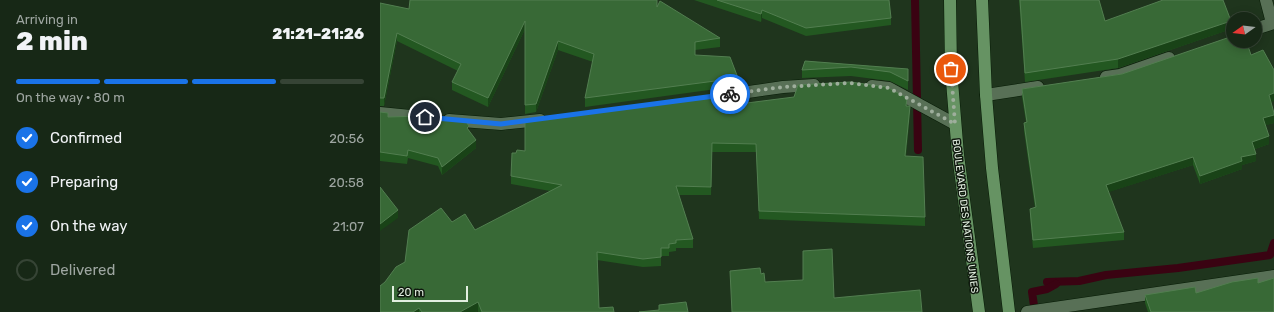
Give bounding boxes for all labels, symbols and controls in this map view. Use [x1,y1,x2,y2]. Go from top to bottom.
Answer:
text: Arriving in [16,12,78,27]
north arrow [1226,12,1262,48]
map controls [1226,12,1262,48]
text: 21:21–21:26 [272,25,364,43]
text: 2 min [16,26,88,57]
pin [934,52,968,86]
icon: bag [940,58,962,80]
courier [710,74,750,114]
icon: bike [719,83,741,105]
text: On the way · 80 m [16,90,125,105]
pin [408,100,442,134]
icon: home [414,106,436,128]
icon: check [16,127,38,149]
text: Confirmed [50,129,122,147]
text: 20:56 [329,131,364,146]
street label: BOULEVARD DES NATIONS UNIES [950,138,980,294]
icon: check [16,171,38,193]
text: Preparing [50,173,118,191]
text: 20:58 [329,175,364,190]
icon: check [16,215,38,237]
text: On the way [50,217,128,235]
text: 21:07 [333,219,364,234]
text: Delivered [50,261,115,279]
scale bar [392,284,468,303]
text: 20 m [398,286,424,299]

